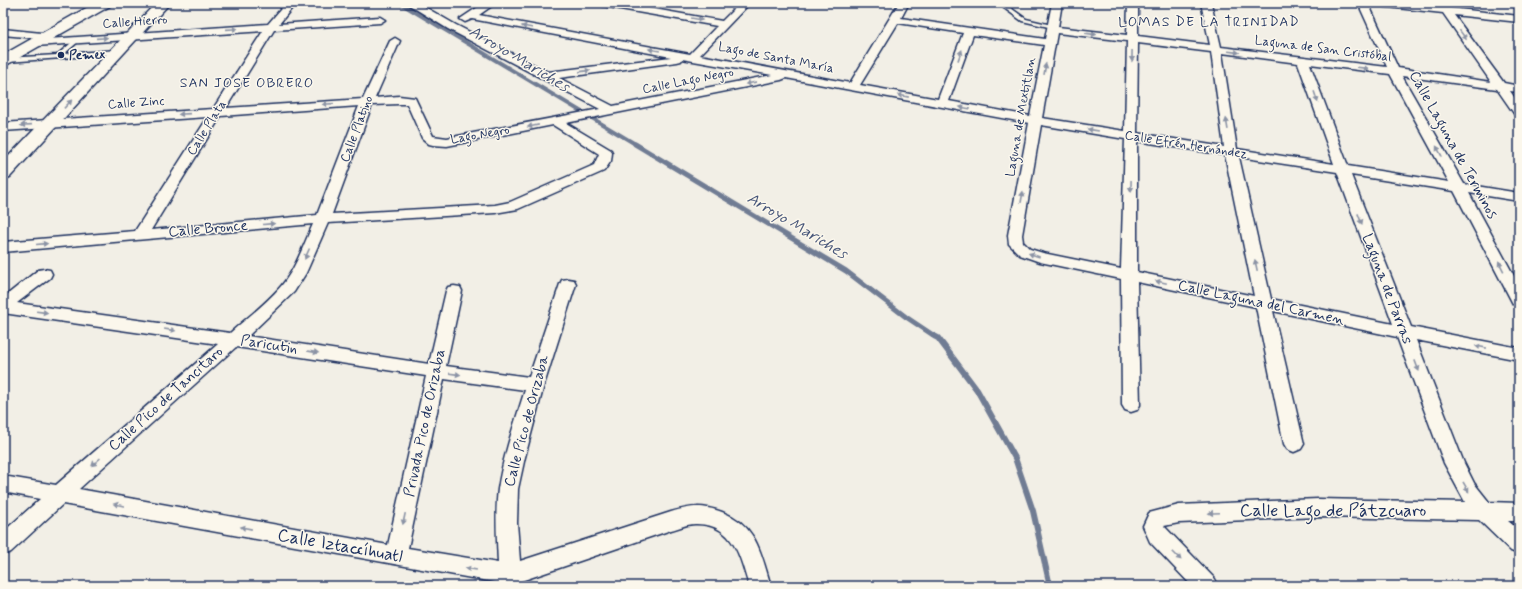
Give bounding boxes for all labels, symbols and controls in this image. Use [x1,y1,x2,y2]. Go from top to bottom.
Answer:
street label: Calle Hierro [102,11,168,33]
district label: LOMAS DE LA TRINIDAD [1118,13,1300,31]
one-way arrow [691,16,703,22]
water label: Arroyo Mariches [465,21,575,98]
one-way arrow [520,23,533,29]
one-way arrow [226,26,238,33]
one-way arrow [1459,29,1467,40]
one-way arrow [1085,30,1097,37]
street label: Laguna de San Cristóbal [1253,32,1392,68]
one-way arrow [96,35,108,42]
street label: Lago de Santa María [716,38,836,80]
place label: Pemex [69,47,105,64]
one-way arrow [648,47,661,53]
one-way arrow [957,48,963,60]
one-way arrow [1228,48,1240,55]
marker: Pemex [56,50,66,60]
one-way arrow [1129,50,1135,63]
street label: Laguna de Mextitlan [1002,56,1042,179]
one-way arrow [1042,63,1048,75]
street label: Calle Lago Negro [641,64,735,100]
one-way arrow [1357,64,1369,71]
street label: Calle Laguna de Terminos [1403,67,1502,223]
one-way arrow [579,68,591,74]
district label: SAN JOSE OBRERO [180,74,314,92]
one-way arrow [745,80,757,86]
one-way arrow [1313,91,1319,103]
street label: Calle Zinc [107,93,165,113]
street label: Calle Platino [336,93,378,165]
one-way arrow [897,93,910,99]
street label: Calle Plata [183,97,231,159]
one-way arrow [63,99,73,109]
one-way arrow [322,101,334,108]
one-way arrow [959,105,971,111]
one-way arrow [178,111,190,118]
one-way arrow [1224,118,1230,130]
street label: Lago Negro [449,121,511,151]
one-way arrow [20,122,32,129]
one-way arrow [527,123,540,129]
one-way arrow [1087,127,1099,133]
street label: Calle Efrén Hernández [1123,127,1249,163]
one-way arrow [1436,146,1442,157]
one-way arrow [1128,180,1134,193]
water label: Arroyo Mariches [743,188,853,265]
one-way arrow [1019,191,1025,203]
one-way arrow [1358,213,1364,225]
street label: Calle Bronce [167,216,249,242]
one-way arrow [263,220,275,227]
street label: Laguna de Parras [1356,231,1417,348]
one-way arrow [36,240,48,247]
one-way arrow [304,248,310,260]
one-way arrow [1028,252,1040,258]
one-way arrow [1253,259,1259,272]
one-way arrow [1498,260,1504,271]
street label: Calle Laguna del Carmen [1176,276,1346,331]
one-way arrow [1155,279,1167,285]
one-way arrow [36,309,48,315]
one-way arrow [164,327,177,333]
street label: Paricutin [239,331,299,359]
street label: Calle Pico de Tancitaro [104,342,228,456]
one-way arrow [1475,344,1487,350]
street label: Privada Pico de Orizaba [400,347,450,499]
one-way arrow [307,349,319,355]
street label: Calle Pico de Orizaba [500,352,554,489]
one-way arrow [1414,361,1420,373]
one-way arrow [449,371,461,377]
one-way arrow [91,457,101,466]
one-way arrow [1463,481,1470,493]
street label: Calle Lago de Pátzcuaro [1240,499,1426,525]
one-way arrow [112,501,125,507]
one-way arrow [1208,509,1220,516]
one-way arrow [400,513,406,525]
street label: Calle Iztaccíhuatl [276,523,404,569]
one-way arrow [240,525,252,531]
one-way arrow [1172,551,1182,561]
one-way arrow [465,565,477,571]

